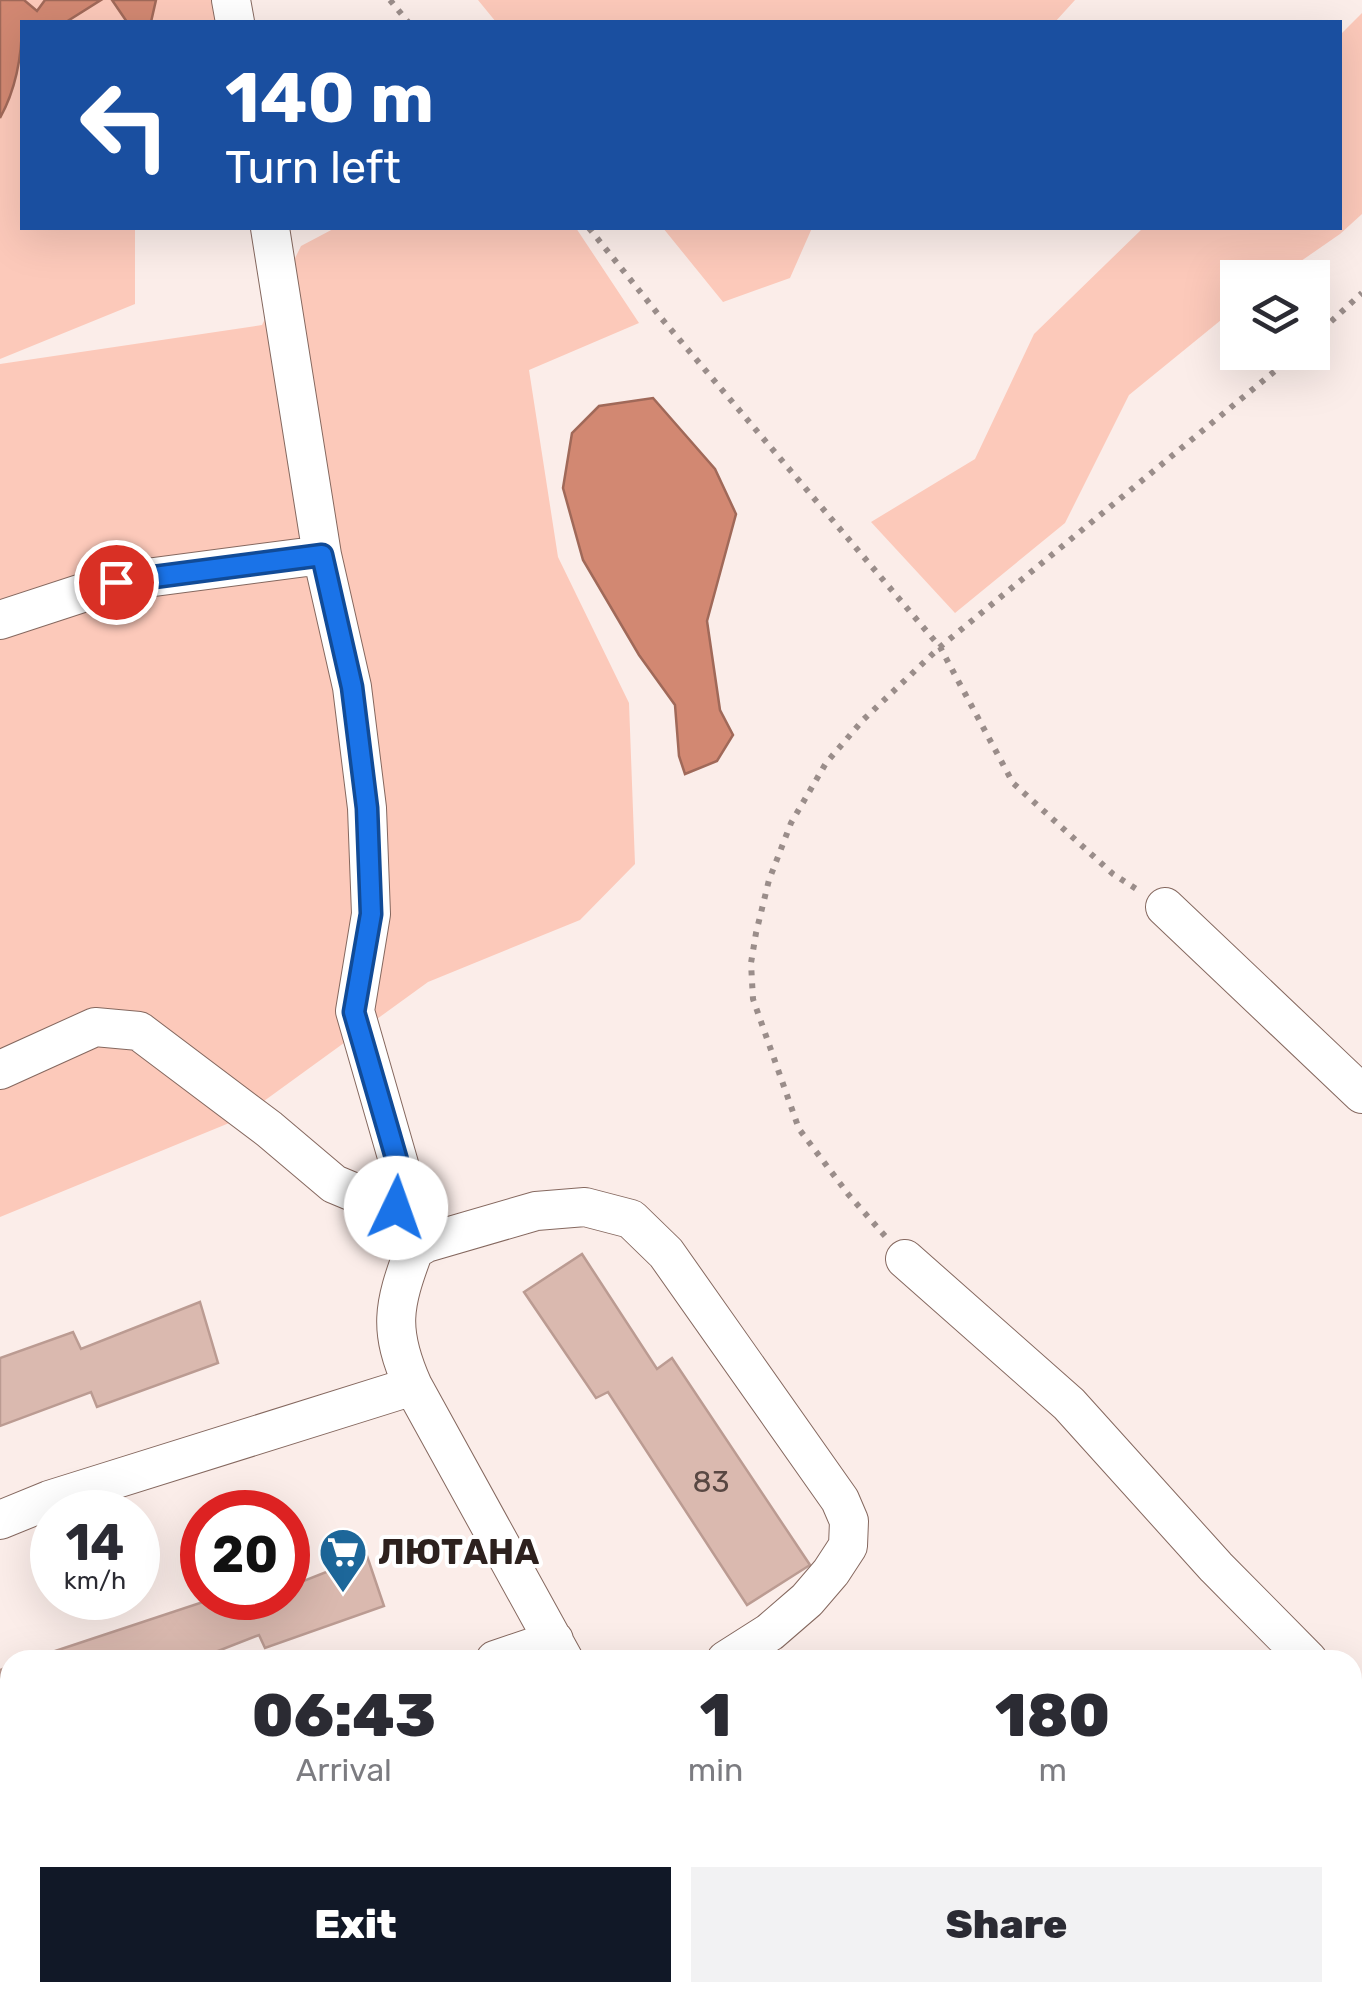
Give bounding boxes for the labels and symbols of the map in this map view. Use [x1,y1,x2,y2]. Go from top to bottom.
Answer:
pin [74,540,159,625]
position arrow [344,1156,448,1260]
house number: 83 [692,1464,730,1500]
speed limit sign: 20 [180,1490,310,1620]
supermarket icon: ЛЮТАНА [317,1526,369,1594]
place label: ЛЮТАНА [378,1531,539,1573]

